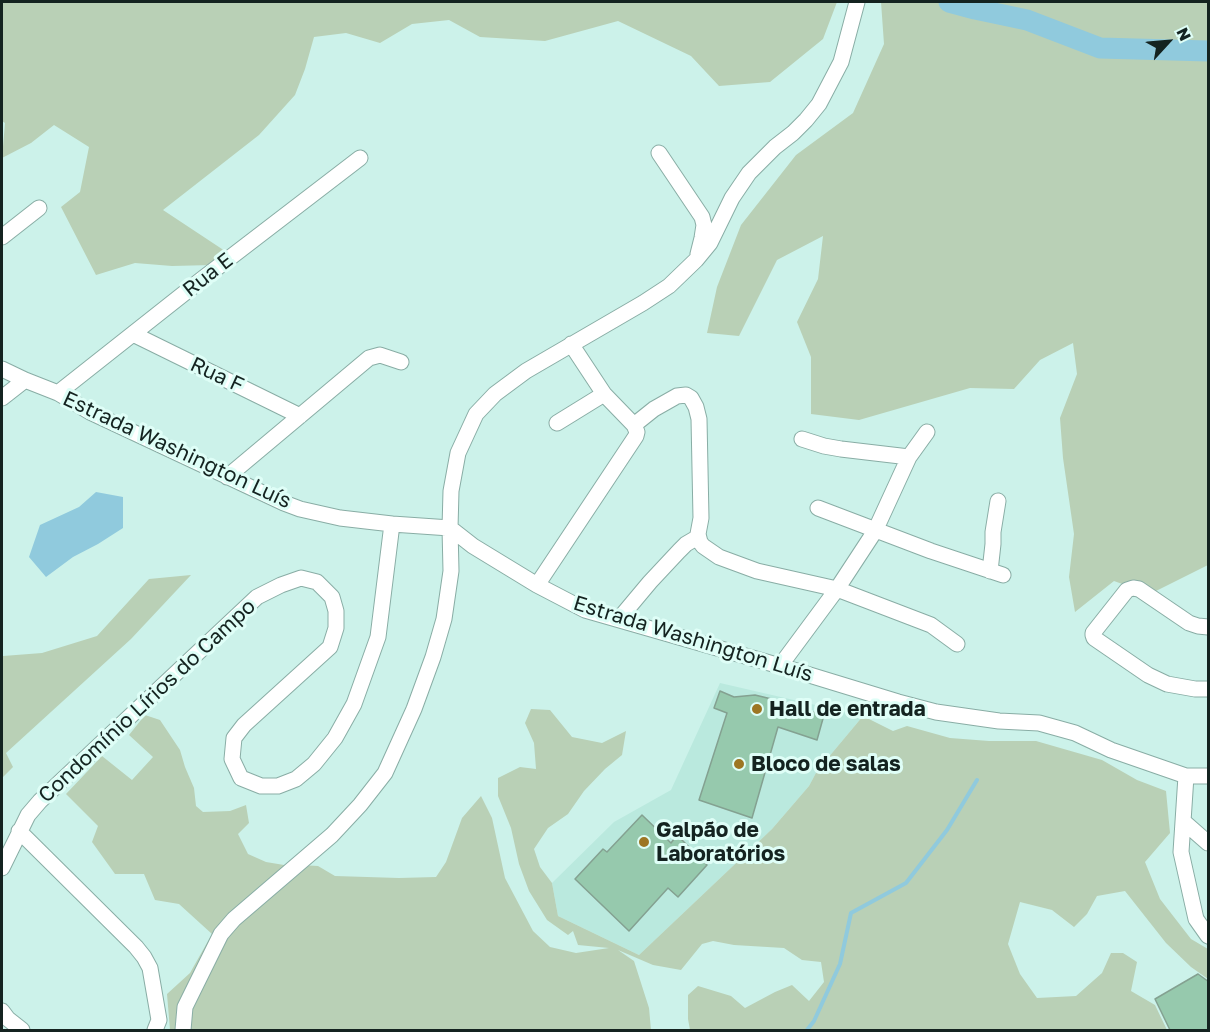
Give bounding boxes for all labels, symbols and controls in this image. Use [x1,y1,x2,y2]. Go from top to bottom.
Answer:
north arrow [1138,12,1198,72]
text: N [1173,24,1196,44]
street label: Rua E [178,248,238,302]
street label: Rua F [186,352,248,398]
street label: Estrada Washington Luís [59,386,295,514]
street label: Estrada Washington Luís [570,591,816,687]
street label: Condomínio Lírios do Campo [33,594,261,808]
place label: Hall de entrada [769,696,926,722]
marker: Hall de entrada [750,702,764,716]
place label: Bloco de salas [751,751,901,777]
marker: Bloco de salas [732,757,746,771]
place label: Galpão de Laboratórios [656,817,785,867]
marker: Galpão de Laboratórios [637,835,651,849]

